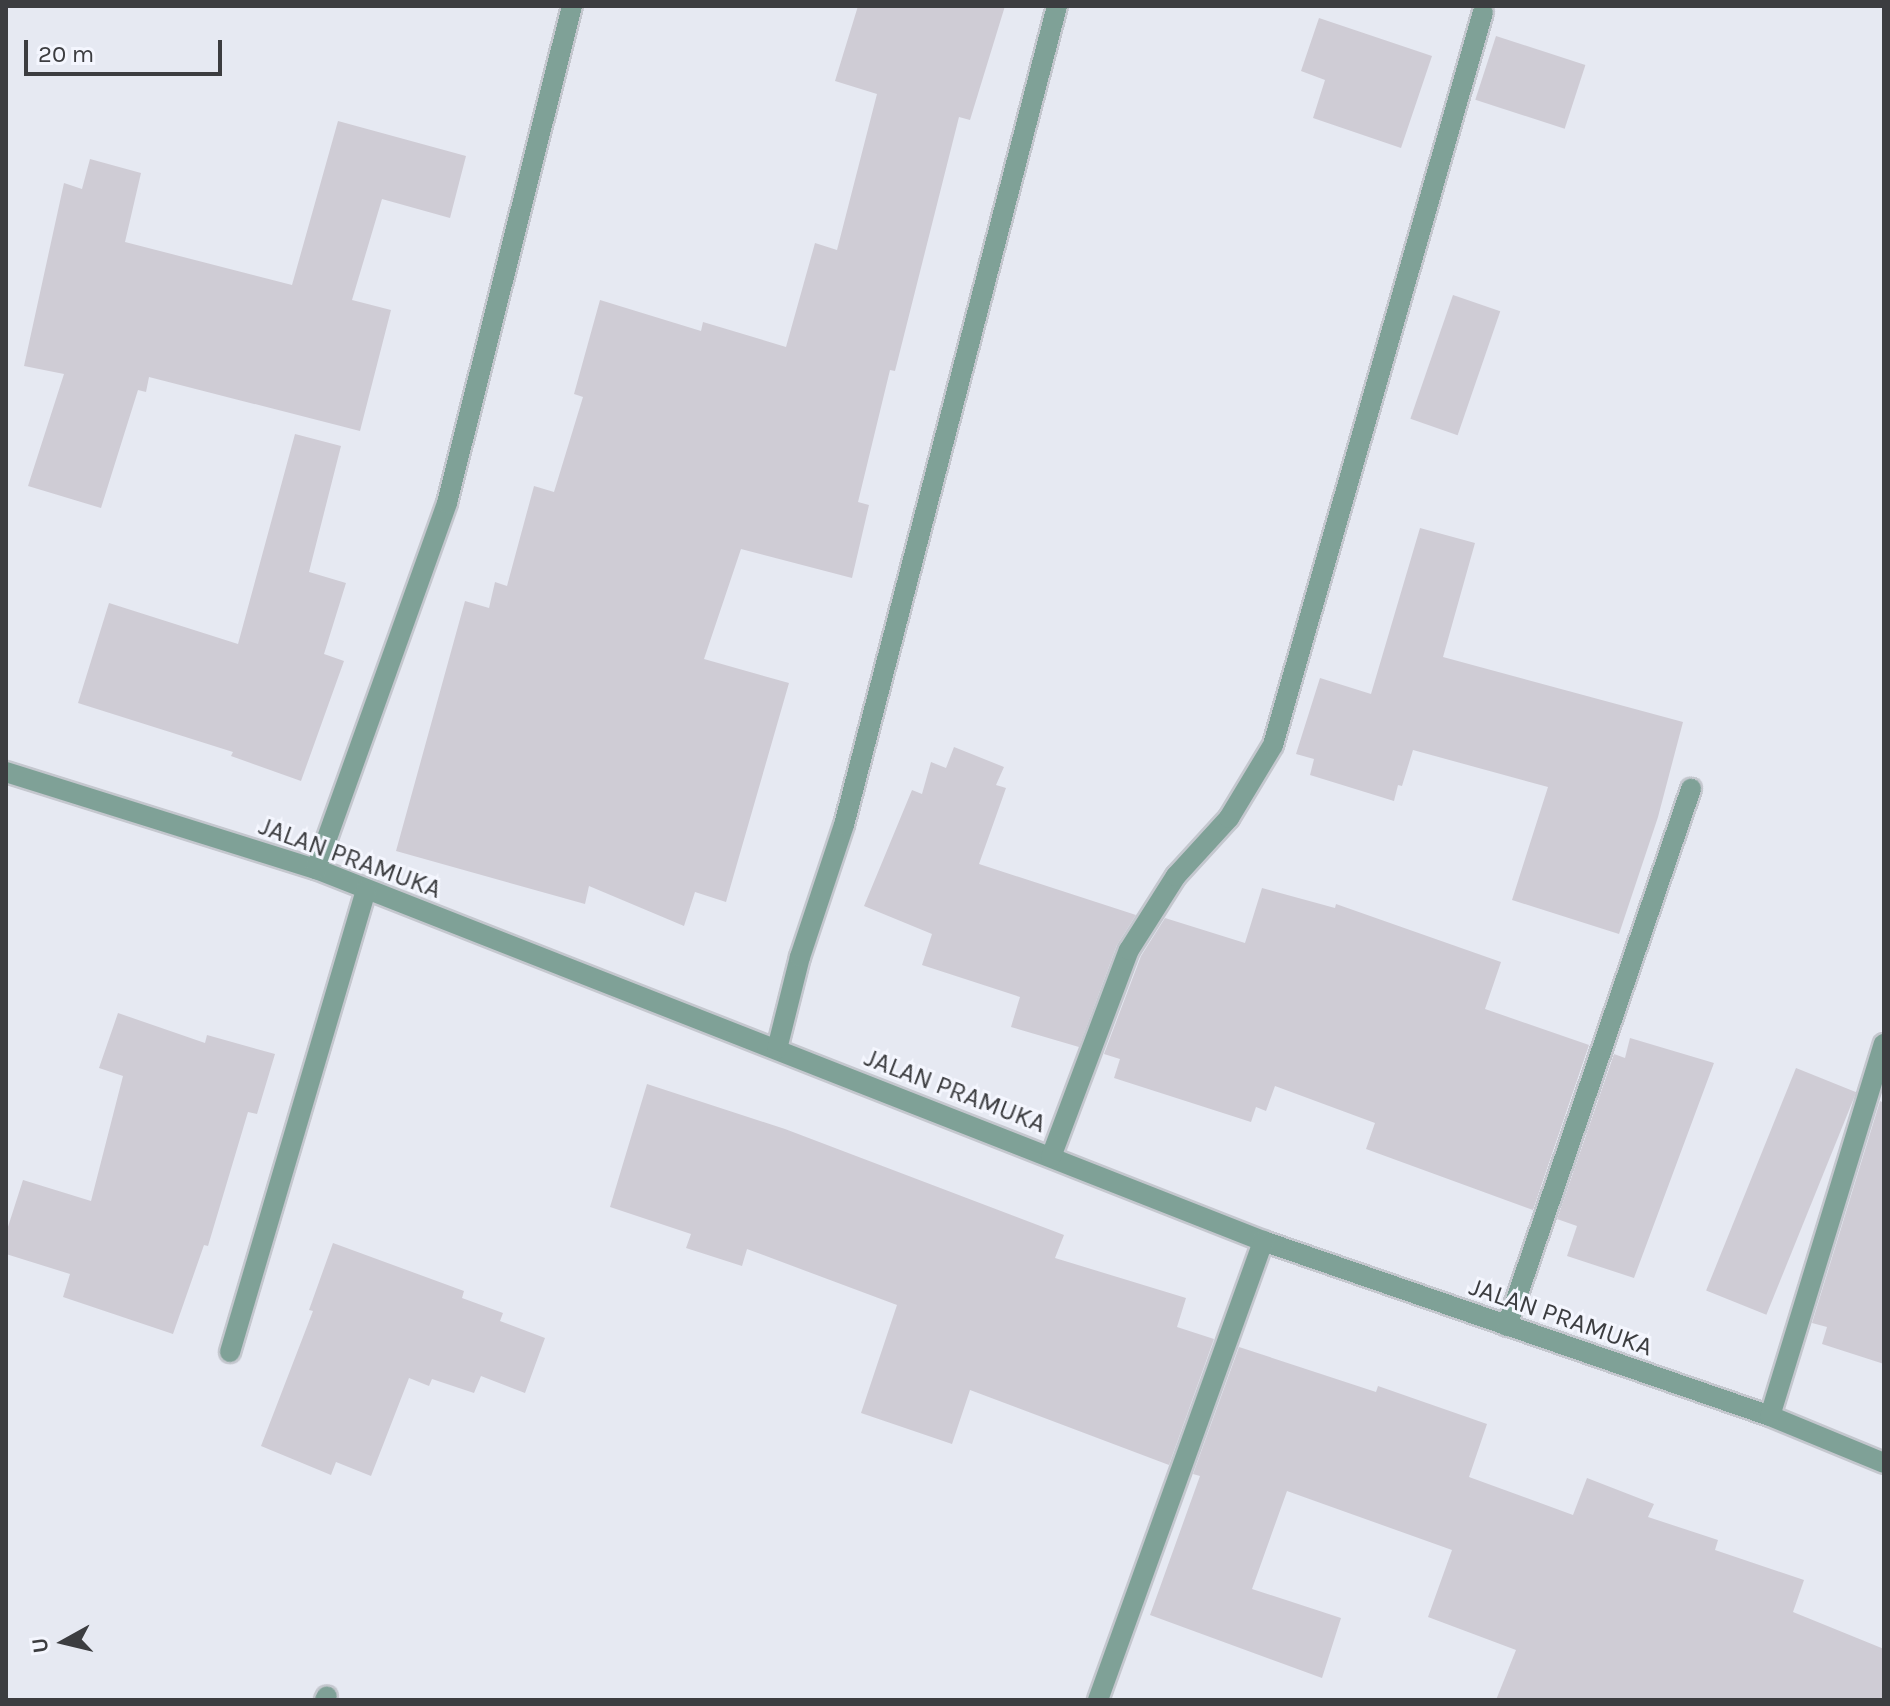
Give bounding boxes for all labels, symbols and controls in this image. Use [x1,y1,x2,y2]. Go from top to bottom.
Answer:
scale bar [28,24,226,74]
text: 20 m [38,40,94,68]
street label: JALAN PRAMUKA [255,811,445,905]
street label: JALAN PRAMUKA [860,1042,1050,1140]
street label: JALAN PRAMUKA [1465,1271,1657,1363]
north arrow [24,1602,104,1682]
text: U [26,1636,54,1655]

